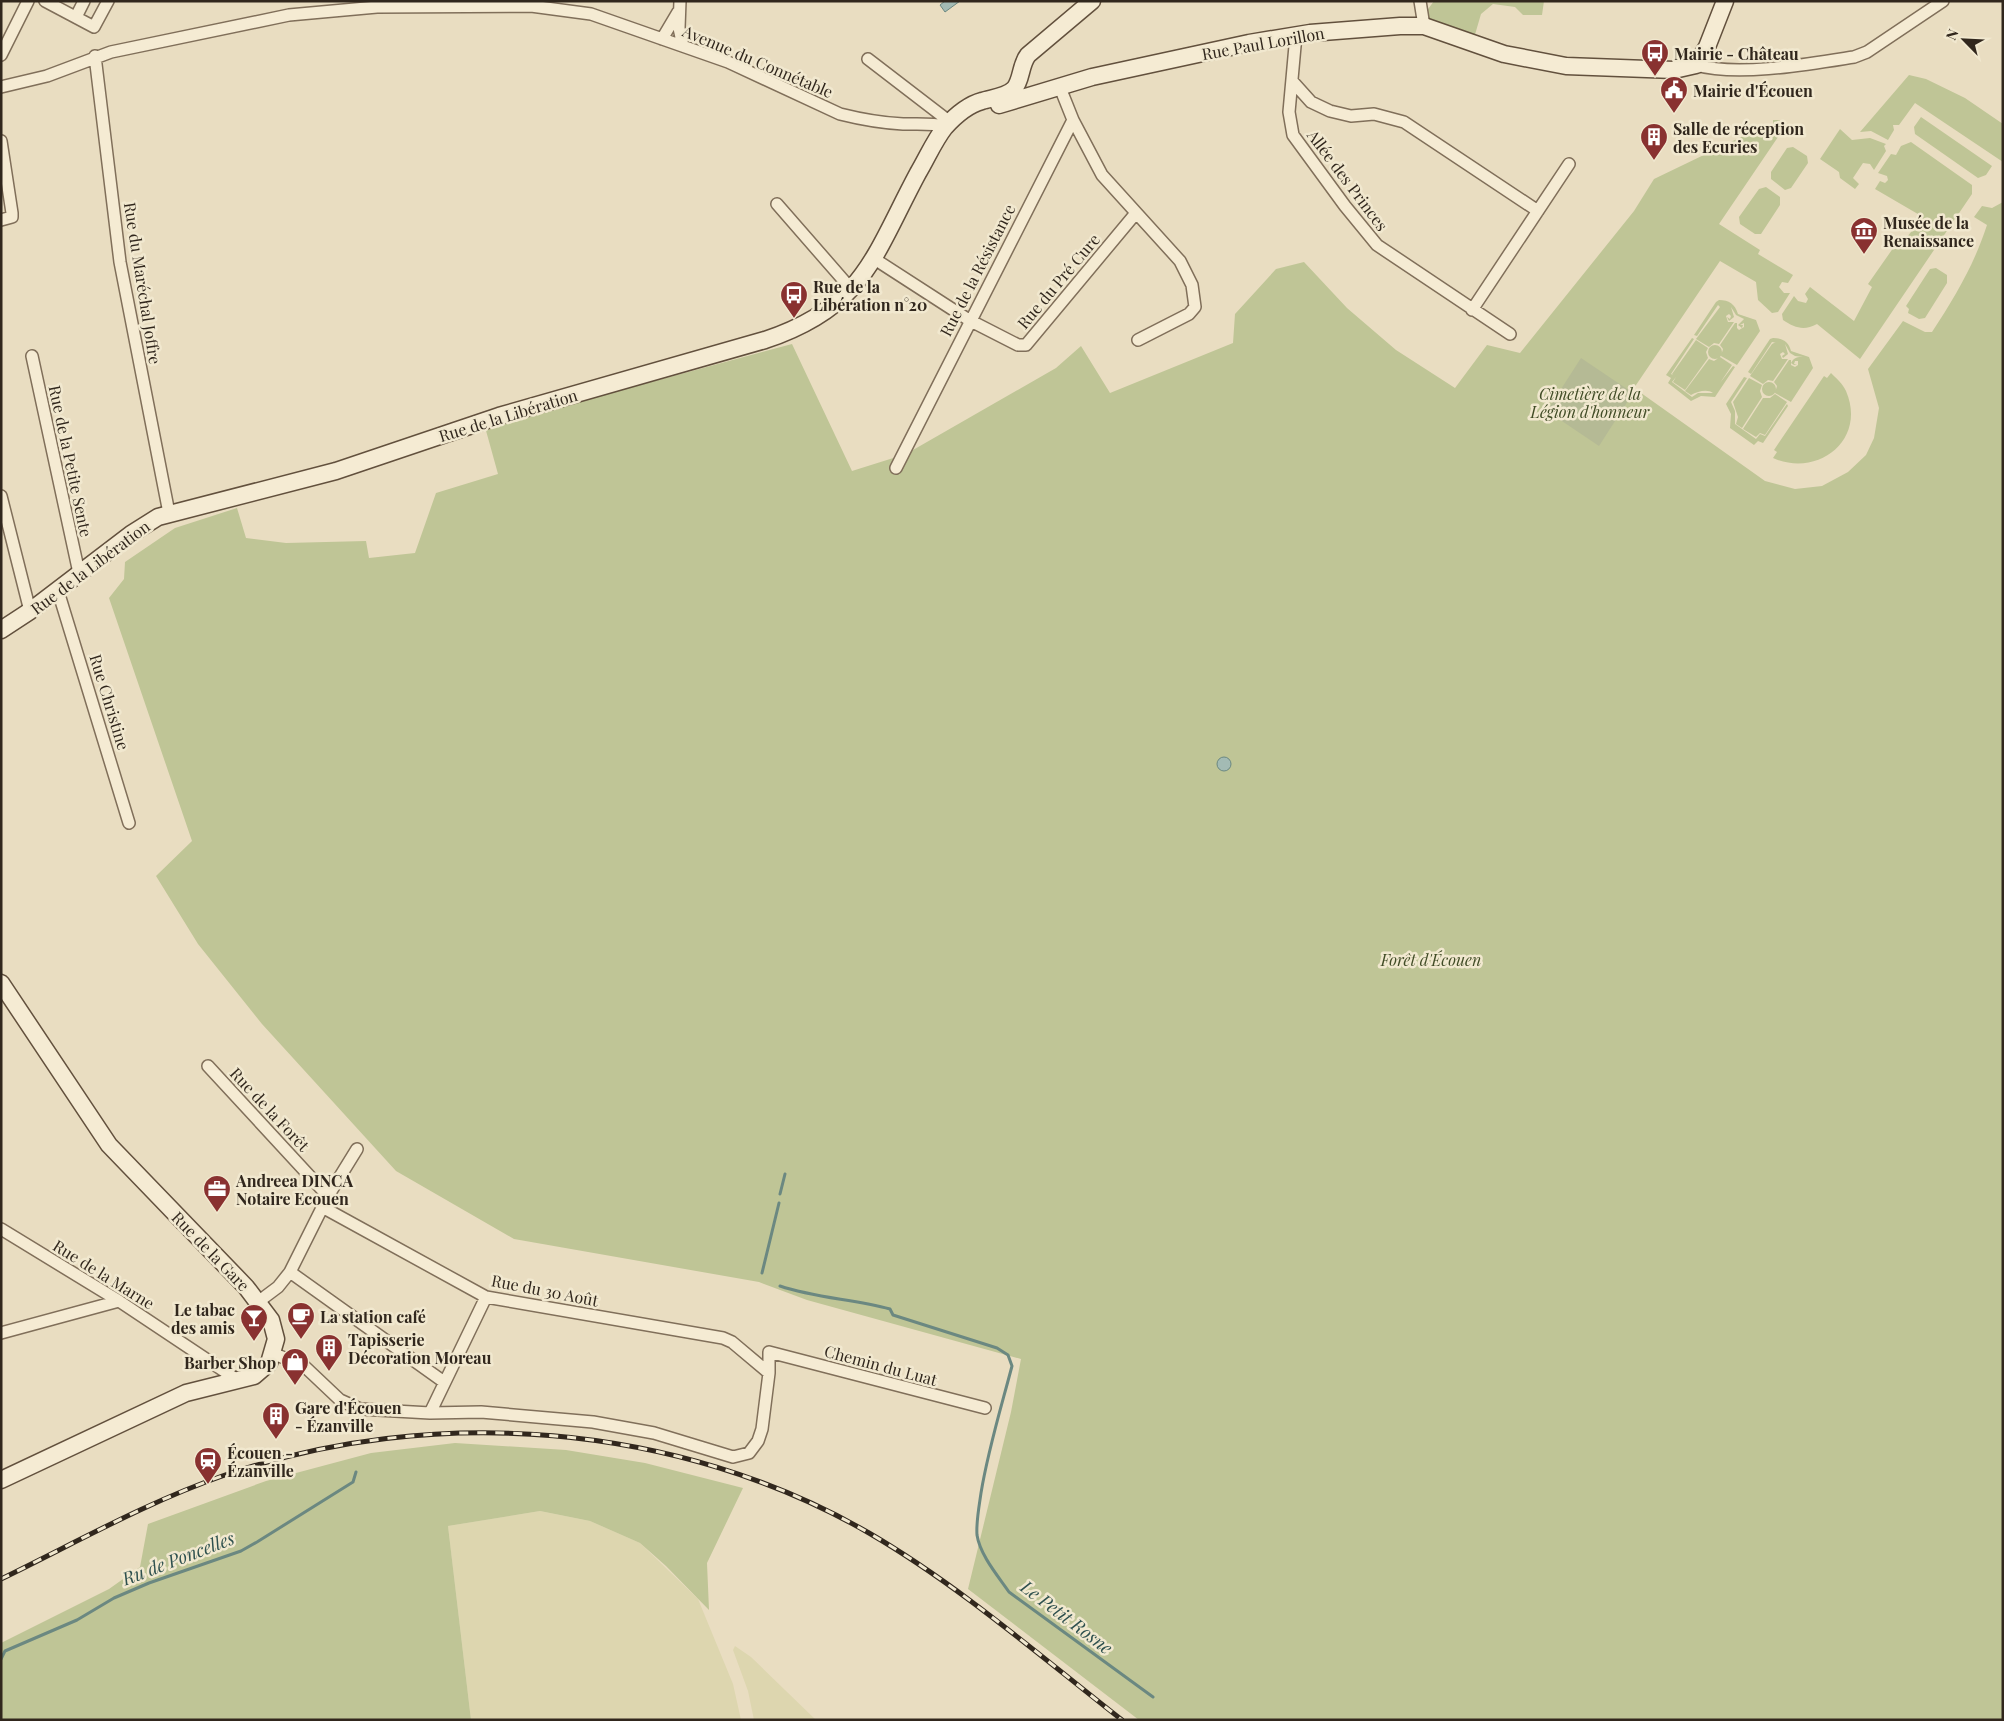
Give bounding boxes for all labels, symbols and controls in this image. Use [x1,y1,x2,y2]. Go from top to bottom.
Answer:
north arrow [1939,15,1989,65]
street label: Avenue du Connétable [679,19,836,102]
street label: Rue Paul Lorillon [1200,22,1326,64]
text: N [1941,26,1962,43]
bus stop icon: Mairie - Château [1640,38,1670,77]
place label: Mairie - Château [1674,43,1799,64]
public building icon: Mairie d'Écouen [1659,75,1689,114]
place label: Mairie d'Écouen [1693,80,1813,101]
place label: Salle de réception des Ecuries [1673,118,1804,157]
building icon: Salle de réception des Ecuries [1639,122,1669,161]
street label: Allée des Princes [1302,124,1393,235]
street label: Rue du Maréchal Joffre [120,200,166,366]
street label: Rue de la Résistance [935,200,1019,340]
place label: Musée de la Renaissance [1883,212,1974,251]
museum icon: Musée de la Renaissance [1849,216,1879,255]
street label: Rue du Pré Cure [1012,229,1104,333]
place label: Rue de la Libération n°20 [813,276,927,315]
bus stop icon: Rue de la Libération n°20 [779,280,809,319]
street label: Rue de la Petite Sente [45,383,97,539]
park label: Cimetière de la Légion d'honneur [1530,383,1651,422]
street label: Rue de la Libération [436,384,580,446]
street label: Rue de la Libération [26,515,154,619]
street label: Rue Christine [85,652,135,752]
park label: Forêt d'Écouen [1380,949,1481,970]
street label: Rue de la Forêt [226,1063,314,1156]
place label: Andreea DINCA Notaire Ecouen [235,1170,353,1209]
office icon: Andreea DINCA Notaire Ecouen [202,1174,232,1213]
street label: Rue de la Gare [168,1207,254,1295]
street label: Rue de la Marne [49,1234,159,1314]
street label: Rue du 30 Août [490,1269,601,1311]
place label: Le tabac des amis [171,1299,235,1338]
cafe icon: La station café [286,1301,316,1340]
bar icon: Le tabac des amis [239,1303,269,1342]
place label: La station café [320,1306,426,1327]
place label: Tapisserie Décoration Moreau [348,1329,492,1368]
building icon: Tapisserie Décoration Moreau [314,1333,344,1372]
street label: Chemin du Luat [822,1340,940,1390]
shop icon: Barber Shop [280,1347,310,1386]
place label: Barber Shop [184,1352,276,1373]
place label: Gare d'Écouen - Ézanville [295,1397,402,1436]
building icon: Gare d'Écouen - Ézanville [261,1401,291,1440]
place label: Écouen - Ézanville [227,1442,294,1481]
station icon: Écouen - Ézanville [193,1446,223,1485]
water label: Ru de Poncelles [117,1526,238,1591]
water label: Le Petit Rosne [1016,1574,1118,1659]

